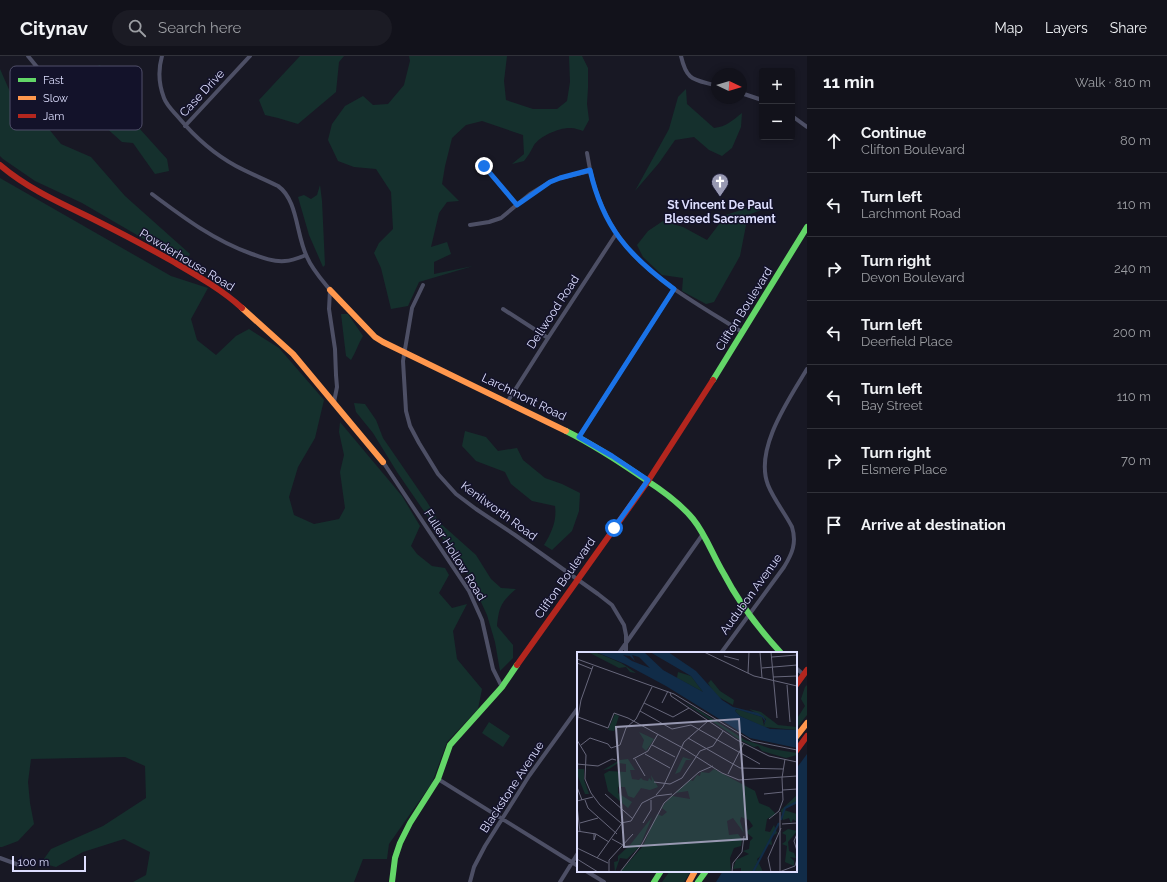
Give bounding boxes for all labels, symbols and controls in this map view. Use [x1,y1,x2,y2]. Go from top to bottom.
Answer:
search box [112,10,392,46]
text: Citynav [20,17,88,39]
icon: search [126,17,148,39]
text: Search here [158,19,241,37]
text: Map [995,20,1023,36]
text: Layers [1045,20,1088,36]
text: Share [1110,20,1147,36]
legend [10,66,142,130]
street label: Case Drive [177,67,227,119]
north arrow [711,68,747,104]
map controls [759,68,795,140]
button: + [759,68,795,104]
text: 11 min [823,72,874,92]
text: Fast [43,74,64,87]
text: Walk · 810 m [1075,75,1151,90]
text: Slow [43,92,68,105]
button: − [759,104,795,140]
text: Jam [43,110,64,123]
text: Continue [861,124,926,142]
icon: ahead [823,130,845,152]
text: 80 m [1120,133,1151,148]
text: Clifton Boulevard [861,142,965,157]
route end [475,157,493,175]
church icon: St Vincent De Paul Blessed Sacrament [710,172,730,197]
text: Turn left [861,188,922,206]
icon: left [823,194,845,216]
text: 110 m [1117,197,1151,212]
place label: St Vincent De Paul Blessed Sacrament [664,198,776,226]
text: Larchmont Road [861,206,961,221]
street label: Powderhouse Road [137,226,237,294]
text: Turn right [861,252,931,270]
icon: right [823,258,845,280]
text: 240 m [1114,261,1151,276]
street label: Clifton Boulevard [713,265,775,353]
text: Devon Boulevard [861,270,964,285]
street label: Dellwood Road [524,273,582,351]
text: Turn left [861,316,922,334]
icon: left [823,322,845,344]
text: 200 m [1113,325,1151,340]
text: Deerfield Place [861,334,953,349]
street label: Larchmont Road [480,371,568,423]
text: Turn left [861,380,922,398]
icon: left [823,386,845,408]
text: 110 m [1117,389,1151,404]
text: Bay Street [861,398,923,413]
text: Turn right [861,444,931,462]
icon: right [823,450,845,472]
text: 70 m [1121,453,1151,468]
text: Elsmere Place [861,462,947,477]
street label: Kenilworth Road [458,479,540,543]
street label: Fuller Hollow Road [421,507,489,603]
icon: arrive [823,514,845,536]
text: Arrive at destination [861,516,1006,534]
route start [605,519,623,537]
street label: Clifton Boulevard [532,535,598,621]
street label: Audubon Avenue [717,551,785,637]
inset map [577,652,797,872]
street label: Blackstone Avenue [477,739,547,835]
scale bar [12,854,86,873]
text: 100 m [18,856,49,869]

